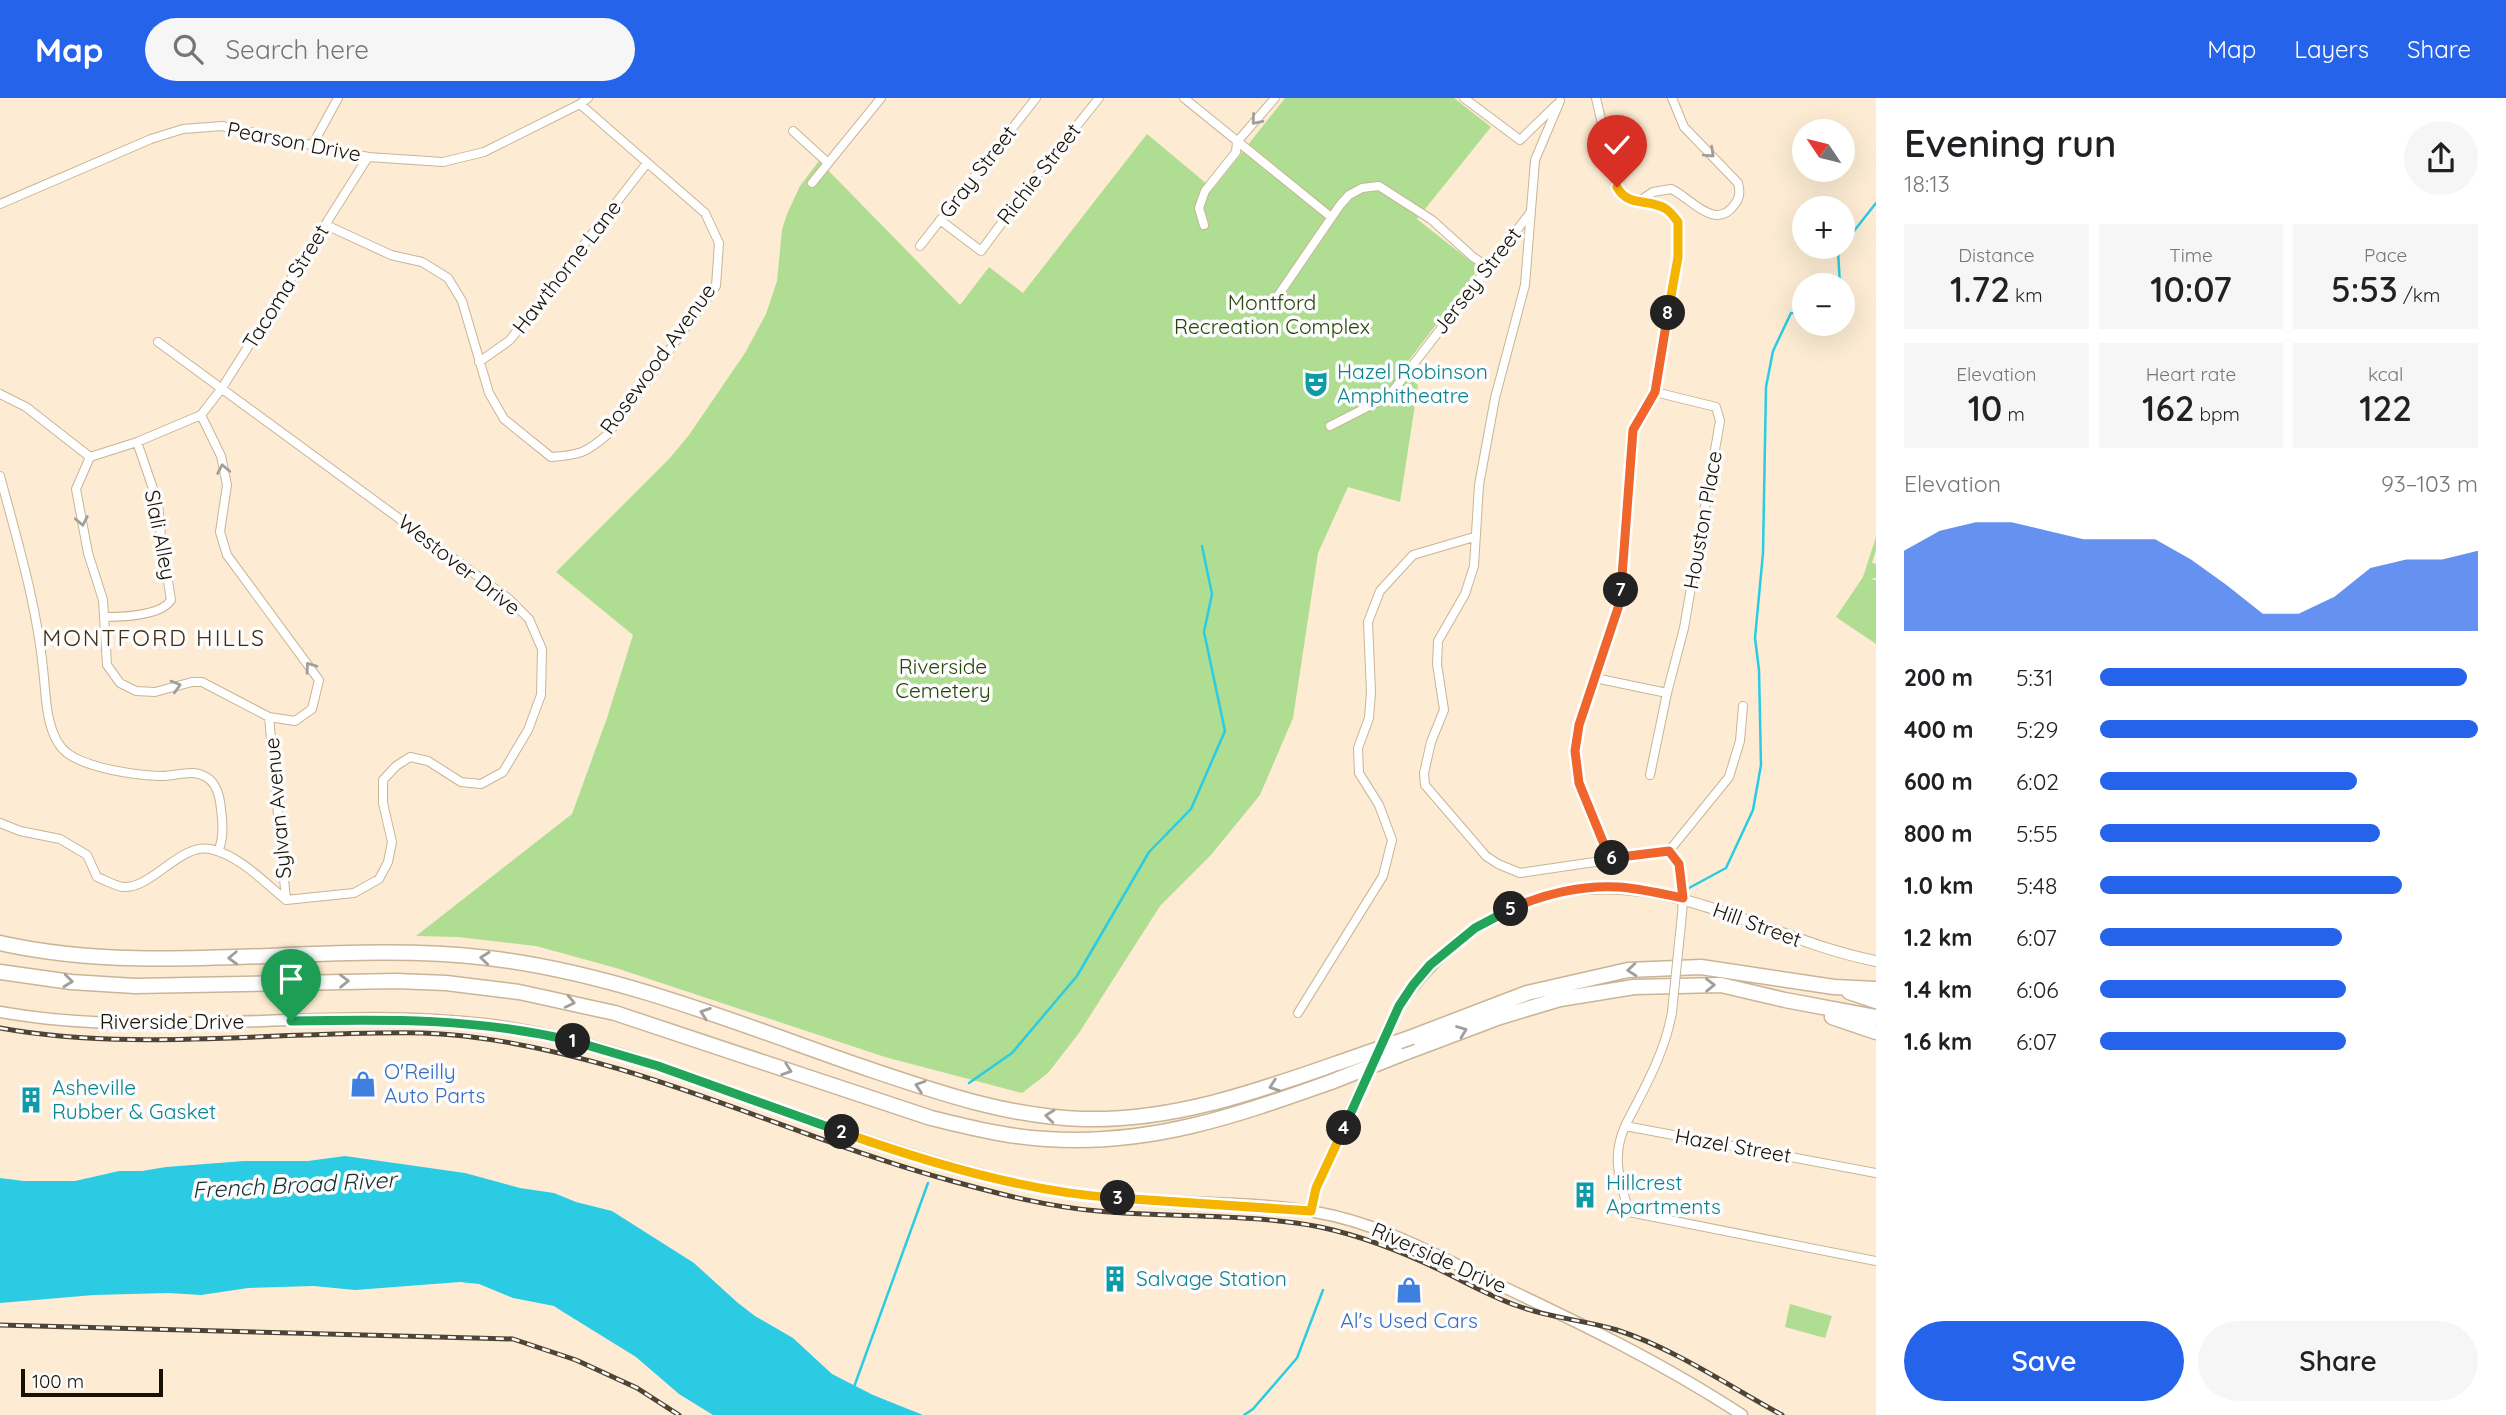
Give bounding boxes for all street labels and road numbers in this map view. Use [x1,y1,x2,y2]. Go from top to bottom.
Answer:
street label: Pearson Drive [225,115,363,167]
street label: Richie Street [991,118,1086,229]
street label: Gray Street [933,120,1021,223]
street label: Hawthorne Lane [506,195,626,338]
street label: Tacoma Street [237,219,334,354]
street label: Jersey Street [1426,222,1526,339]
street label: Rosewood Avenue [594,278,721,439]
street label: Houston Place [1677,449,1727,591]
street label: Slali Alley [140,488,182,582]
street label: Westover Drive [393,508,526,620]
street label: Sylvan Avenue [258,736,296,880]
street label: Hill Street [1709,896,1805,952]
street label: Riverside Drive [100,1008,244,1034]
street label: Hazel Street [1673,1122,1793,1168]
street label: Riverside Drive [1368,1216,1511,1298]

